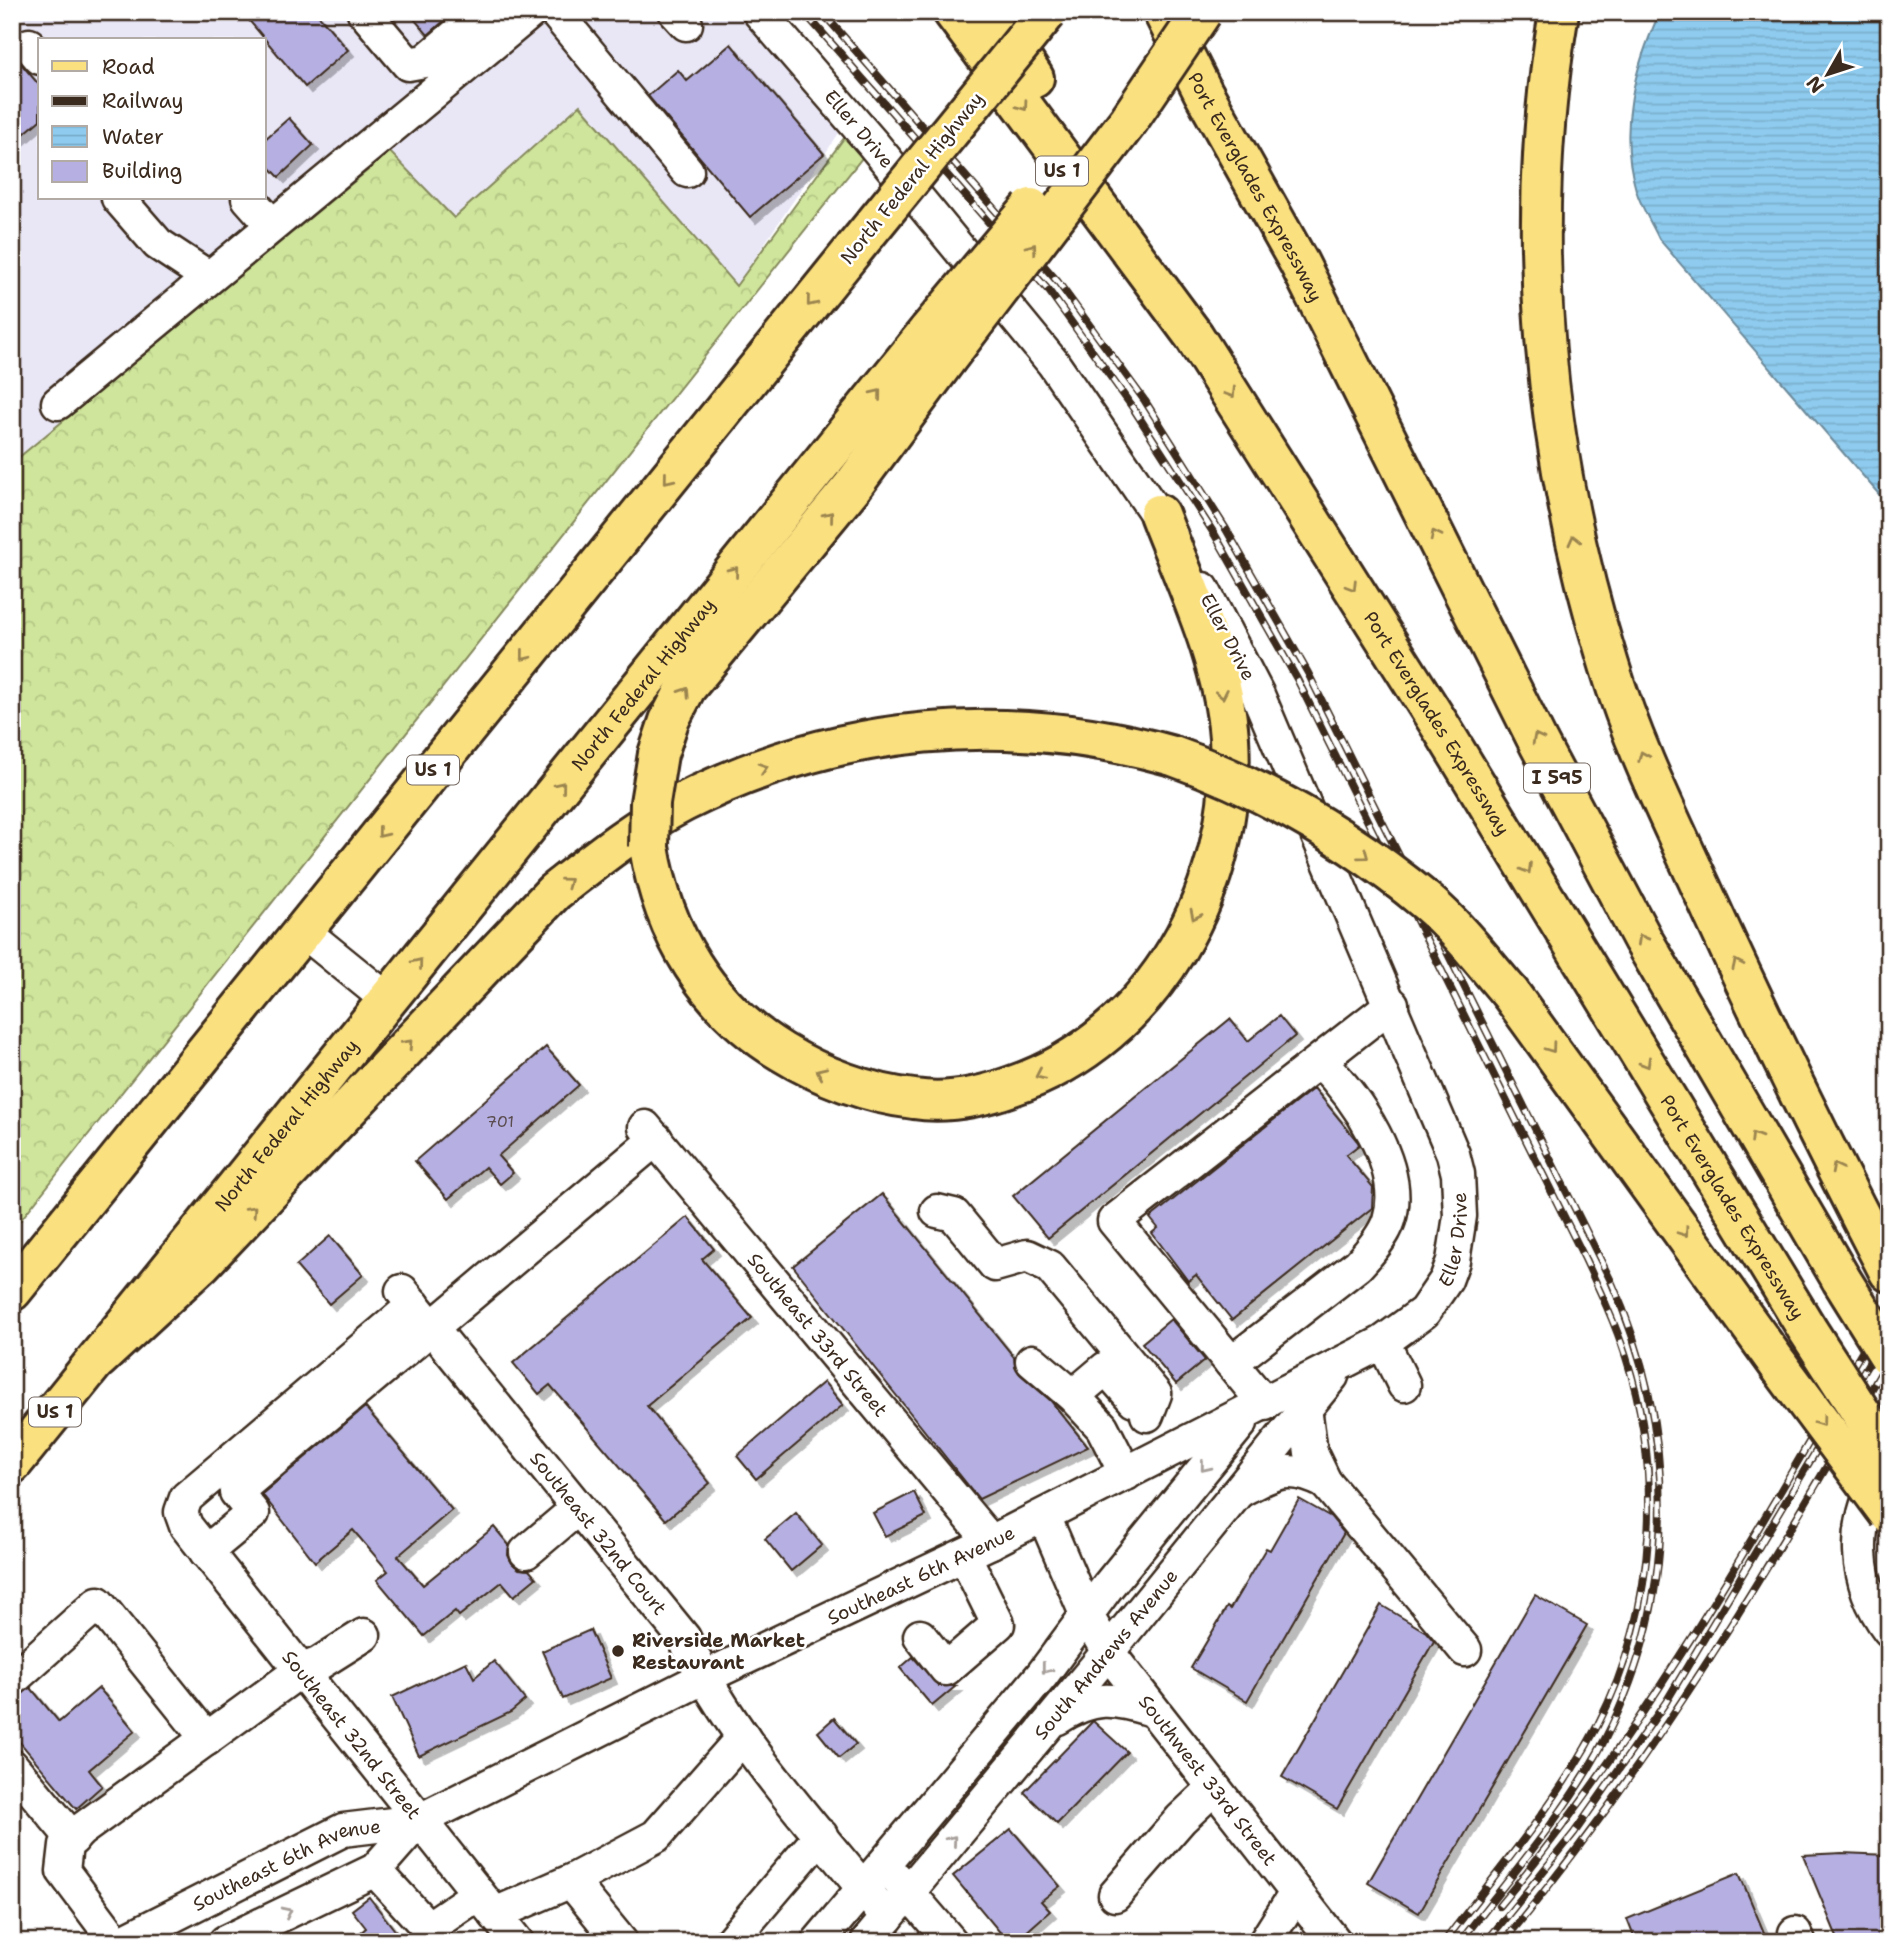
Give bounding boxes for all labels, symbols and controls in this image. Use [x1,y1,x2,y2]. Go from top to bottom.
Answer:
legend [38,38,266,200]
north arrow [1792,38,1862,108]
text: Road [102,53,155,81]
street label: Port Everglades Expressway [1182,68,1329,306]
text: N [1801,71,1830,98]
street label: Eller Drive [819,84,900,173]
text: Railway [102,87,184,115]
street label: North Federal Highway [835,87,989,269]
one-way arrow [1014,99,1027,111]
text: Water [102,123,164,151]
road number: US 1 [1036,156,1088,186]
text: Building [102,157,182,185]
one-way arrow [1023,243,1036,256]
one-way arrow [807,295,820,307]
one-way arrow [1222,386,1235,399]
one-way arrow [869,390,882,402]
one-way arrow [664,472,677,484]
one-way arrow [820,511,833,523]
one-way arrow [1429,529,1443,542]
one-way arrow [1568,534,1583,546]
one-way arrow [726,567,739,579]
one-way arrow [1344,578,1357,591]
street label: Eller Drive [1195,589,1261,685]
street label: North Federal Highway [565,593,720,776]
street label: Port Everglades Expressway [1358,606,1516,840]
one-way arrow [521,649,534,661]
one-way arrow [676,687,689,700]
one-way arrow [1214,688,1229,700]
one-way arrow [1531,733,1545,745]
one-way arrow [1637,751,1651,764]
road number: US 1 [407,756,459,784]
one-way arrow [756,762,768,776]
road number: I 595 [1524,764,1590,792]
one-way arrow [552,782,565,794]
one-way arrow [378,826,391,838]
one-way arrow [1356,846,1368,859]
one-way arrow [1519,861,1532,874]
one-way arrow [559,877,572,890]
one-way arrow [1189,908,1203,920]
one-way arrow [1637,934,1650,947]
one-way arrow [409,959,422,971]
one-way arrow [1731,959,1745,971]
street label: North Federal Highway [209,1033,364,1217]
one-way arrow [400,1039,412,1052]
one-way arrow [1542,1040,1555,1053]
one-way arrow [1637,1055,1650,1068]
one-way arrow [815,1066,828,1080]
one-way arrow [1035,1067,1047,1081]
street label: Port Everglades Expressway [1655,1090,1811,1324]
house number: 701 [486,1111,514,1132]
one-way arrow [1750,1131,1763,1144]
one-way arrow [1831,1163,1845,1175]
street label: Eller Drive [1432,1192,1473,1292]
one-way arrow [244,1205,257,1218]
one-way arrow [1676,1224,1688,1237]
street label: Southeast 33rd Street [742,1247,894,1422]
road number: US 1 [29,1398,81,1427]
one-way arrow [1812,1414,1825,1427]
street label: Southeast 32nd Court [525,1446,673,1620]
one-way arrow [1201,1458,1213,1471]
street label: Southeast 6th Avenue [823,1520,1019,1630]
street label: South Andrews Avenue [1028,1564,1183,1745]
place label: Riverside Market Restaurant [632,1628,805,1675]
marker: Riverside Market Restaurant [610,1643,626,1659]
street label: Southeast 32nd Street [277,1645,427,1824]
one-way arrow [1042,1661,1055,1674]
street label: Southwest 33rd Street [1133,1689,1283,1870]
street label: Southeast 6th Avenue [188,1813,382,1916]
one-way arrow [944,1835,956,1848]
one-way arrow [280,1906,292,1920]

